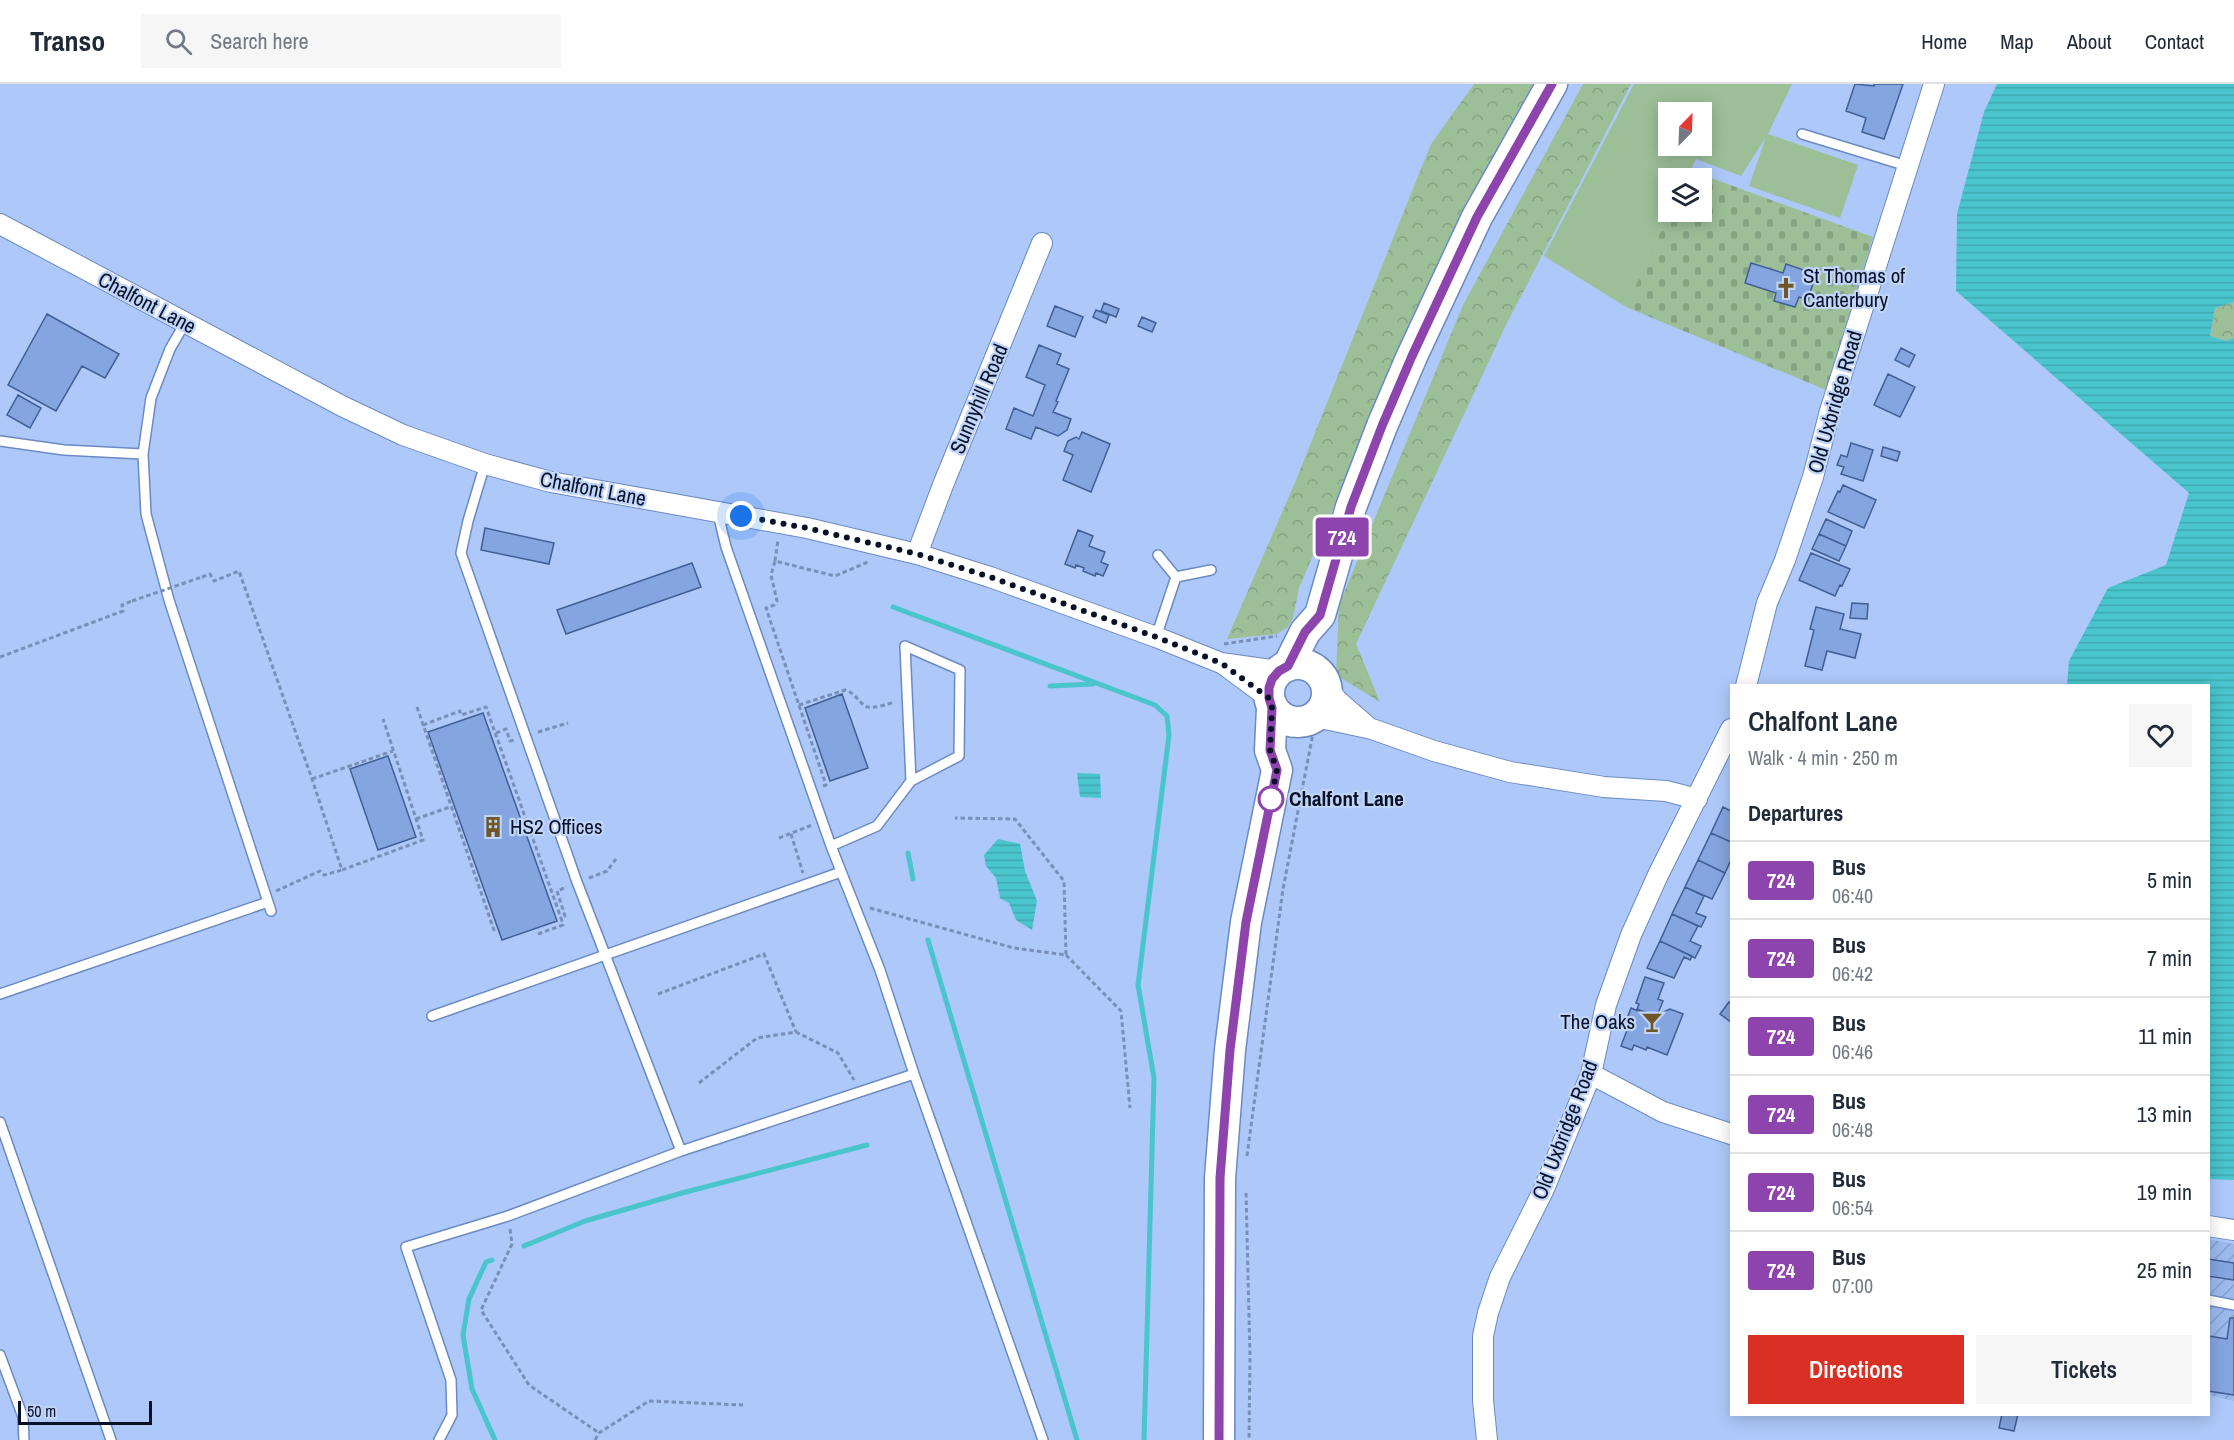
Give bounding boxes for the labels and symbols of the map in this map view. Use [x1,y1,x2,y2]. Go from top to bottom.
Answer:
north arrow [1658,102,1712,156]
place label: St Thomas of Canterbury [1803,261,1905,314]
street label: Chalfont Lane [93,265,201,341]
church icon: St Thomas of Canterbury [1774,276,1798,300]
street label: Old Uxbridge Road [1800,327,1869,477]
street label: Sunnyhill Road [942,339,1015,458]
street label: Chalfont Lane [538,464,648,513]
your location [726,501,756,531]
line badge: 724 [1308,518,1376,556]
place label: Chalfont Lane [1289,784,1404,813]
marker: Chalfont Lane [1258,786,1284,812]
place label: HS2 Offices [510,812,603,841]
building icon: HS2 Offices [481,815,505,839]
place label: The Oaks [1560,1007,1635,1036]
bar icon: The Oaks [1640,1010,1664,1034]
street label: Old Uxbridge Road [1525,1056,1604,1204]
scale bar [18,1398,152,1426]

